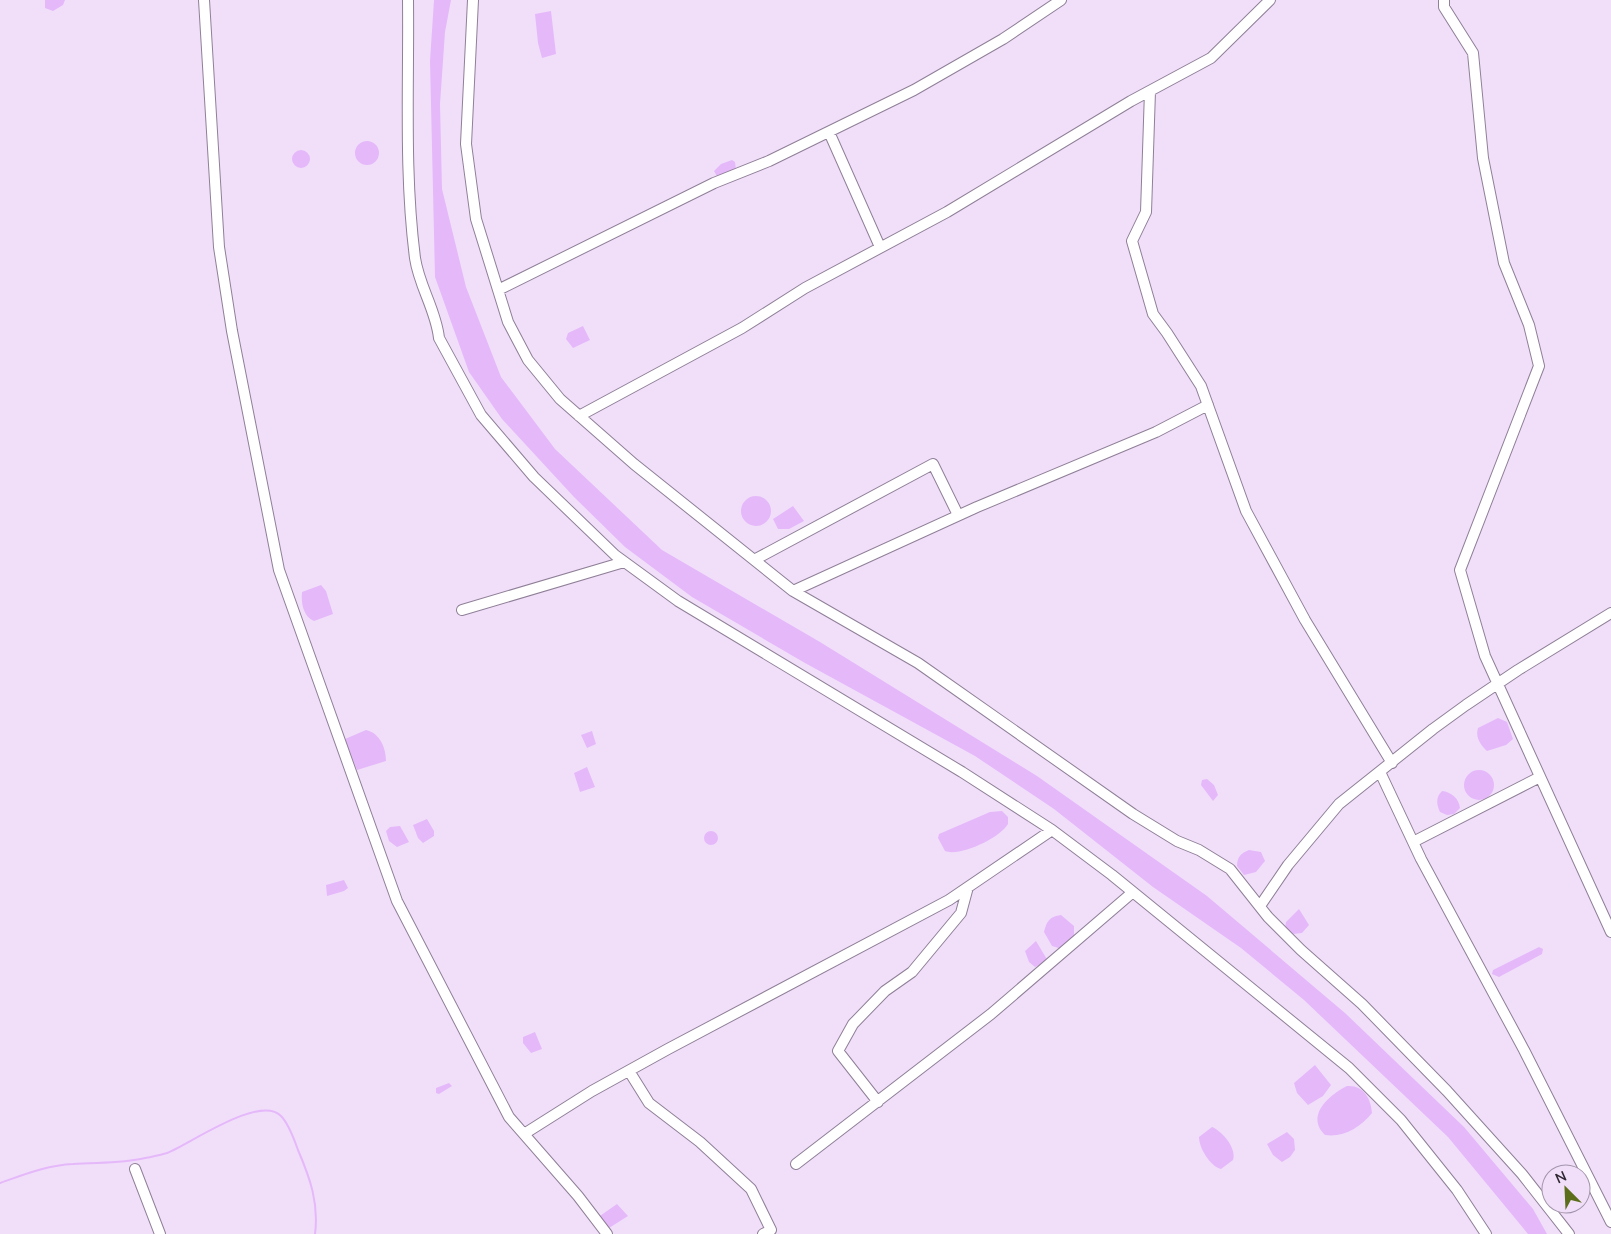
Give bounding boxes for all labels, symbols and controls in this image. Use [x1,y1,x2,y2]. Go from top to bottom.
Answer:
north arrow [1541,1164,1591,1214]
text: N [1552,1167,1570,1188]

